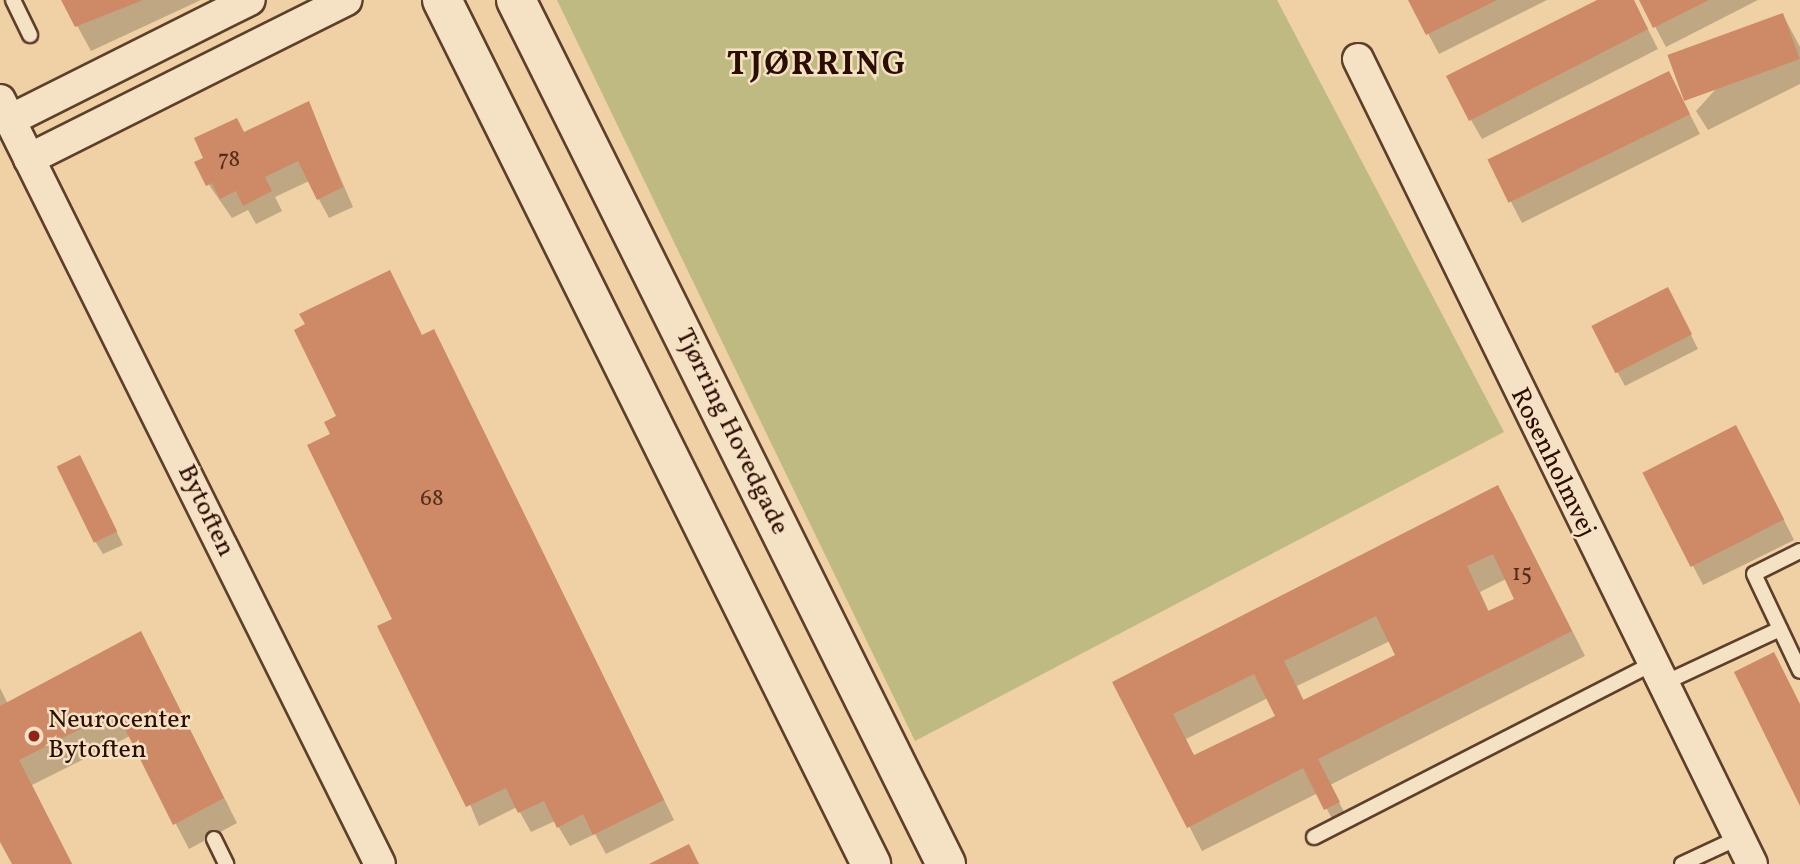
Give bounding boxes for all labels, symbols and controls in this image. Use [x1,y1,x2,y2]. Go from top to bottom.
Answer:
district label: TJØRRING [728,47,906,87]
house number: 78 [218,146,240,174]
street label: Tjørring Hovedgade [668,324,794,540]
street label: Rosenholmvej [1502,383,1602,543]
street label: Bytoften [169,460,241,562]
house number: 68 [420,485,444,513]
house number: 15 [1512,560,1532,588]
place label: Neurocenter Bytoften [48,705,191,766]
marker: Neurocenter Bytoften [26,728,42,744]

